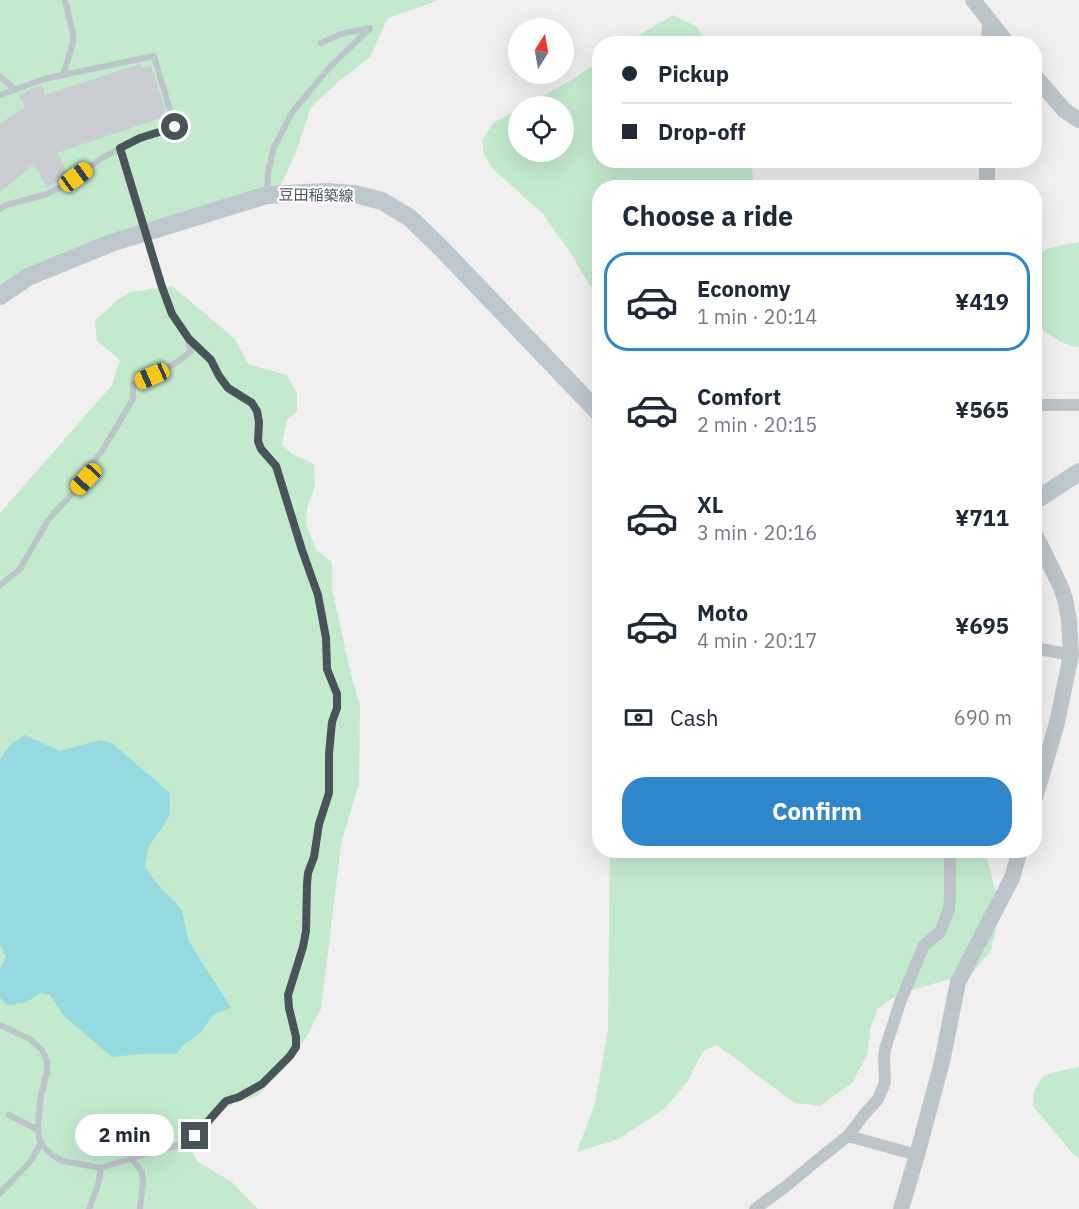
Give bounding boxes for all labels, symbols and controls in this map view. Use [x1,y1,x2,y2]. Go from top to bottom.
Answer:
north arrow [508,18,574,84]
map controls [508,18,574,162]
text: Pickup [658,59,729,88]
button: locate [508,96,574,162]
route start [161,113,188,140]
text: Drop-off [658,117,745,146]
car [56,159,96,195]
street label: 豆田稲築線 [278,185,354,205]
text: Choose a ride [622,198,793,233]
text: Economy [697,274,791,303]
icon: car [625,275,679,329]
text: ¥419 [955,287,1009,316]
text: 1 min · 20:14 [697,303,817,330]
car [132,360,172,392]
text: Comfort [697,382,781,411]
icon: car [625,383,679,437]
text: ¥565 [955,395,1009,424]
text: 2 min · 20:15 [697,411,817,438]
car [67,460,105,498]
text: XL [697,490,723,519]
icon: car [625,491,679,545]
text: ¥711 [955,503,1009,532]
text: 3 min · 20:16 [697,519,817,546]
text: Moto [697,598,748,627]
icon: car [625,599,679,653]
text: ¥695 [955,611,1009,640]
text: 4 min · 20:17 [697,627,817,654]
icon: cash [622,701,655,734]
text: Cash [670,703,719,732]
text: 690 m [954,704,1012,731]
button: Confirm [622,777,1012,846]
callout: 2 min [75,1115,174,1157]
text: 2 min [98,1121,151,1148]
route end [181,1122,208,1149]

